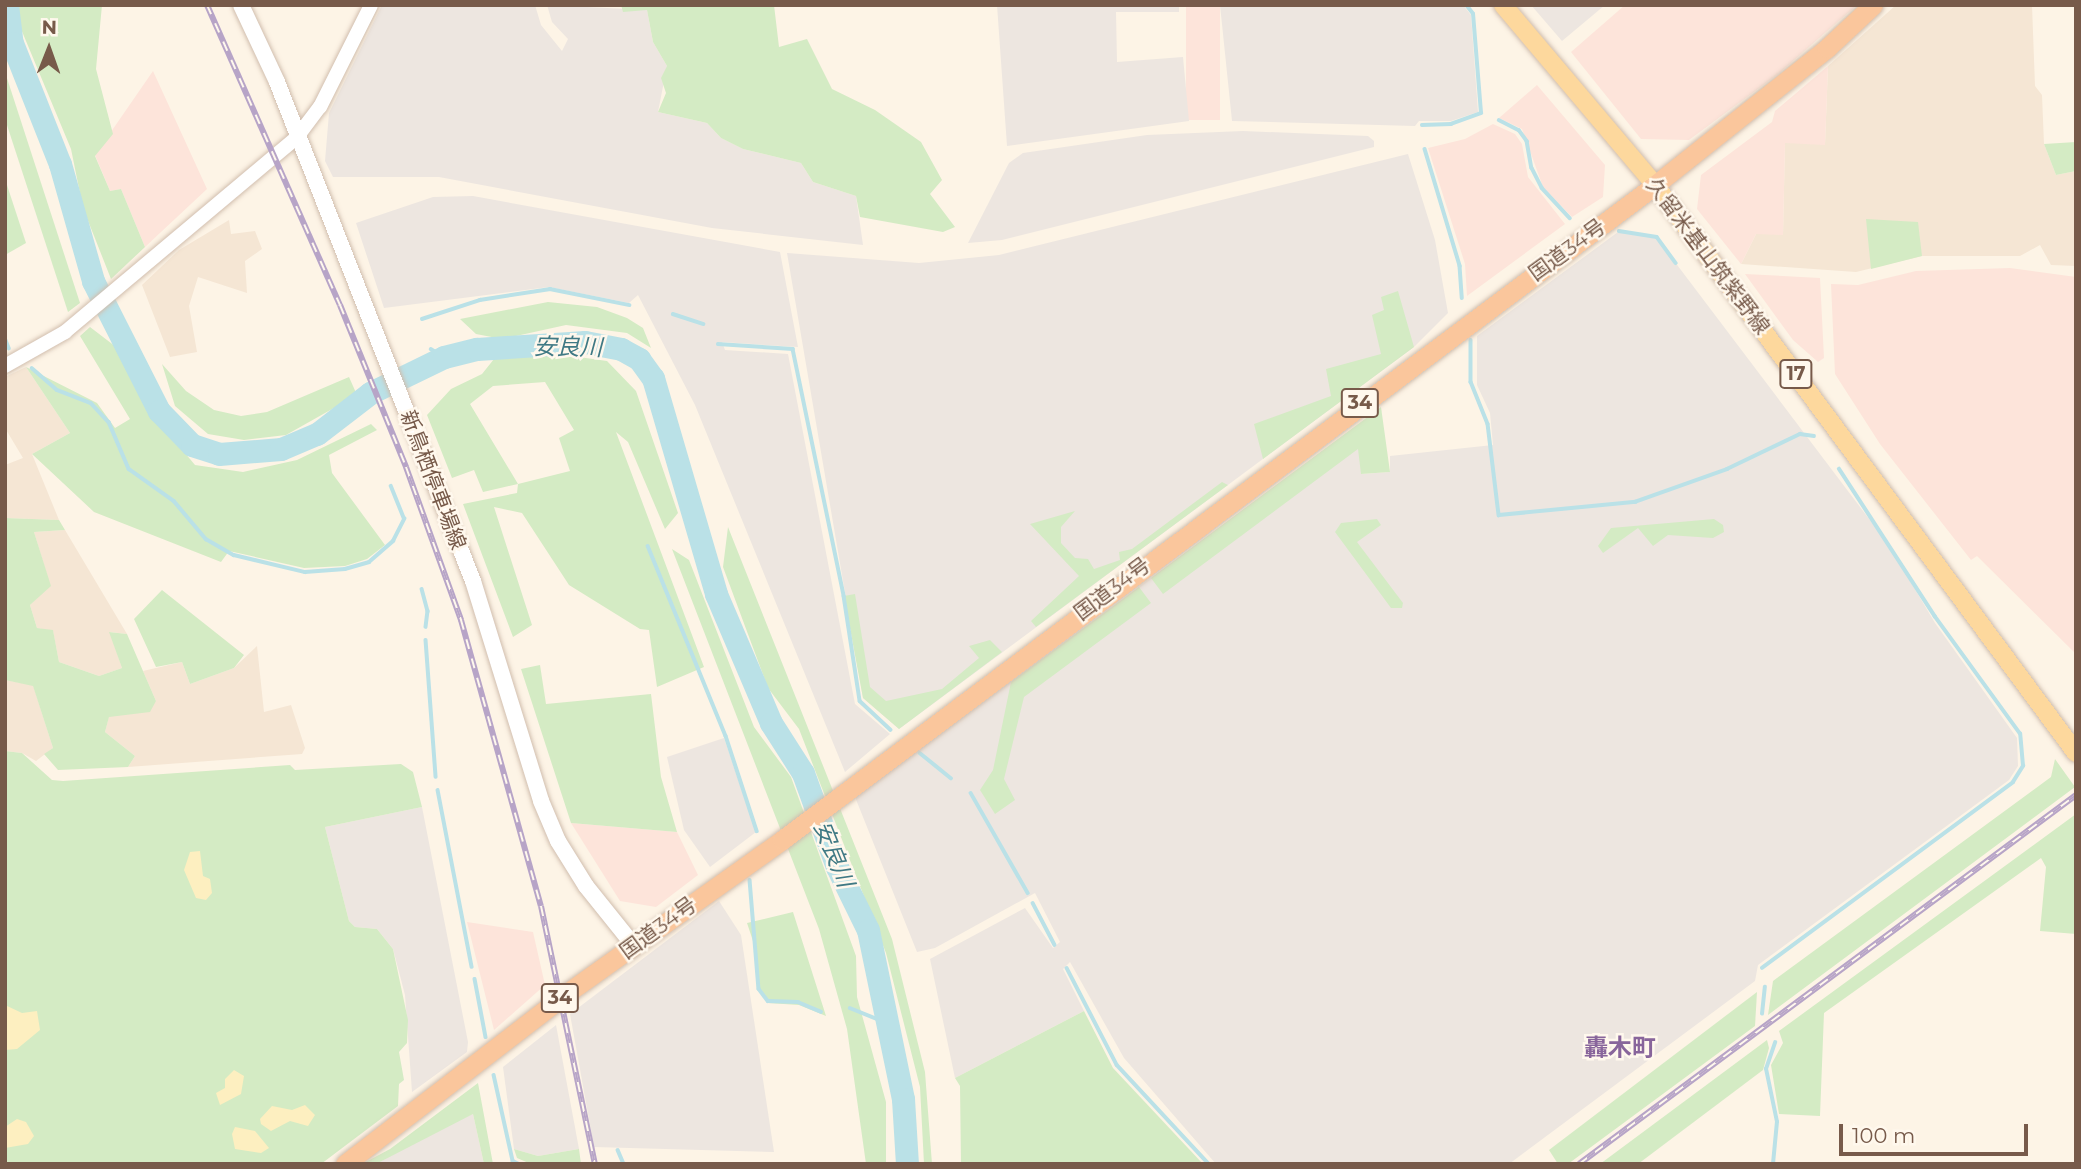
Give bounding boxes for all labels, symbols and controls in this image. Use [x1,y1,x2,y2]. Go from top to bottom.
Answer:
north arrow [14,14,84,84]
text: N [41,16,57,39]
street label: 久留米基山筑紫野線 [1641,173,1775,339]
street label: 国道34号 [1524,214,1610,286]
water label: 安良川 [533,333,603,361]
road number: 17 [1778,358,1814,390]
road number: 34 [1341,388,1379,418]
street label: 新鳥栖停車場線 [395,407,471,553]
street label: 国道34号 [1069,552,1155,626]
water label: 安良川 [808,817,860,891]
street label: 国道34号 [615,892,701,964]
road number: 34 [541,982,579,1014]
district label: 轟木町 [1584,1034,1656,1062]
scale bar [1843,1110,2032,1154]
text: 100 m [1852,1123,1915,1148]

